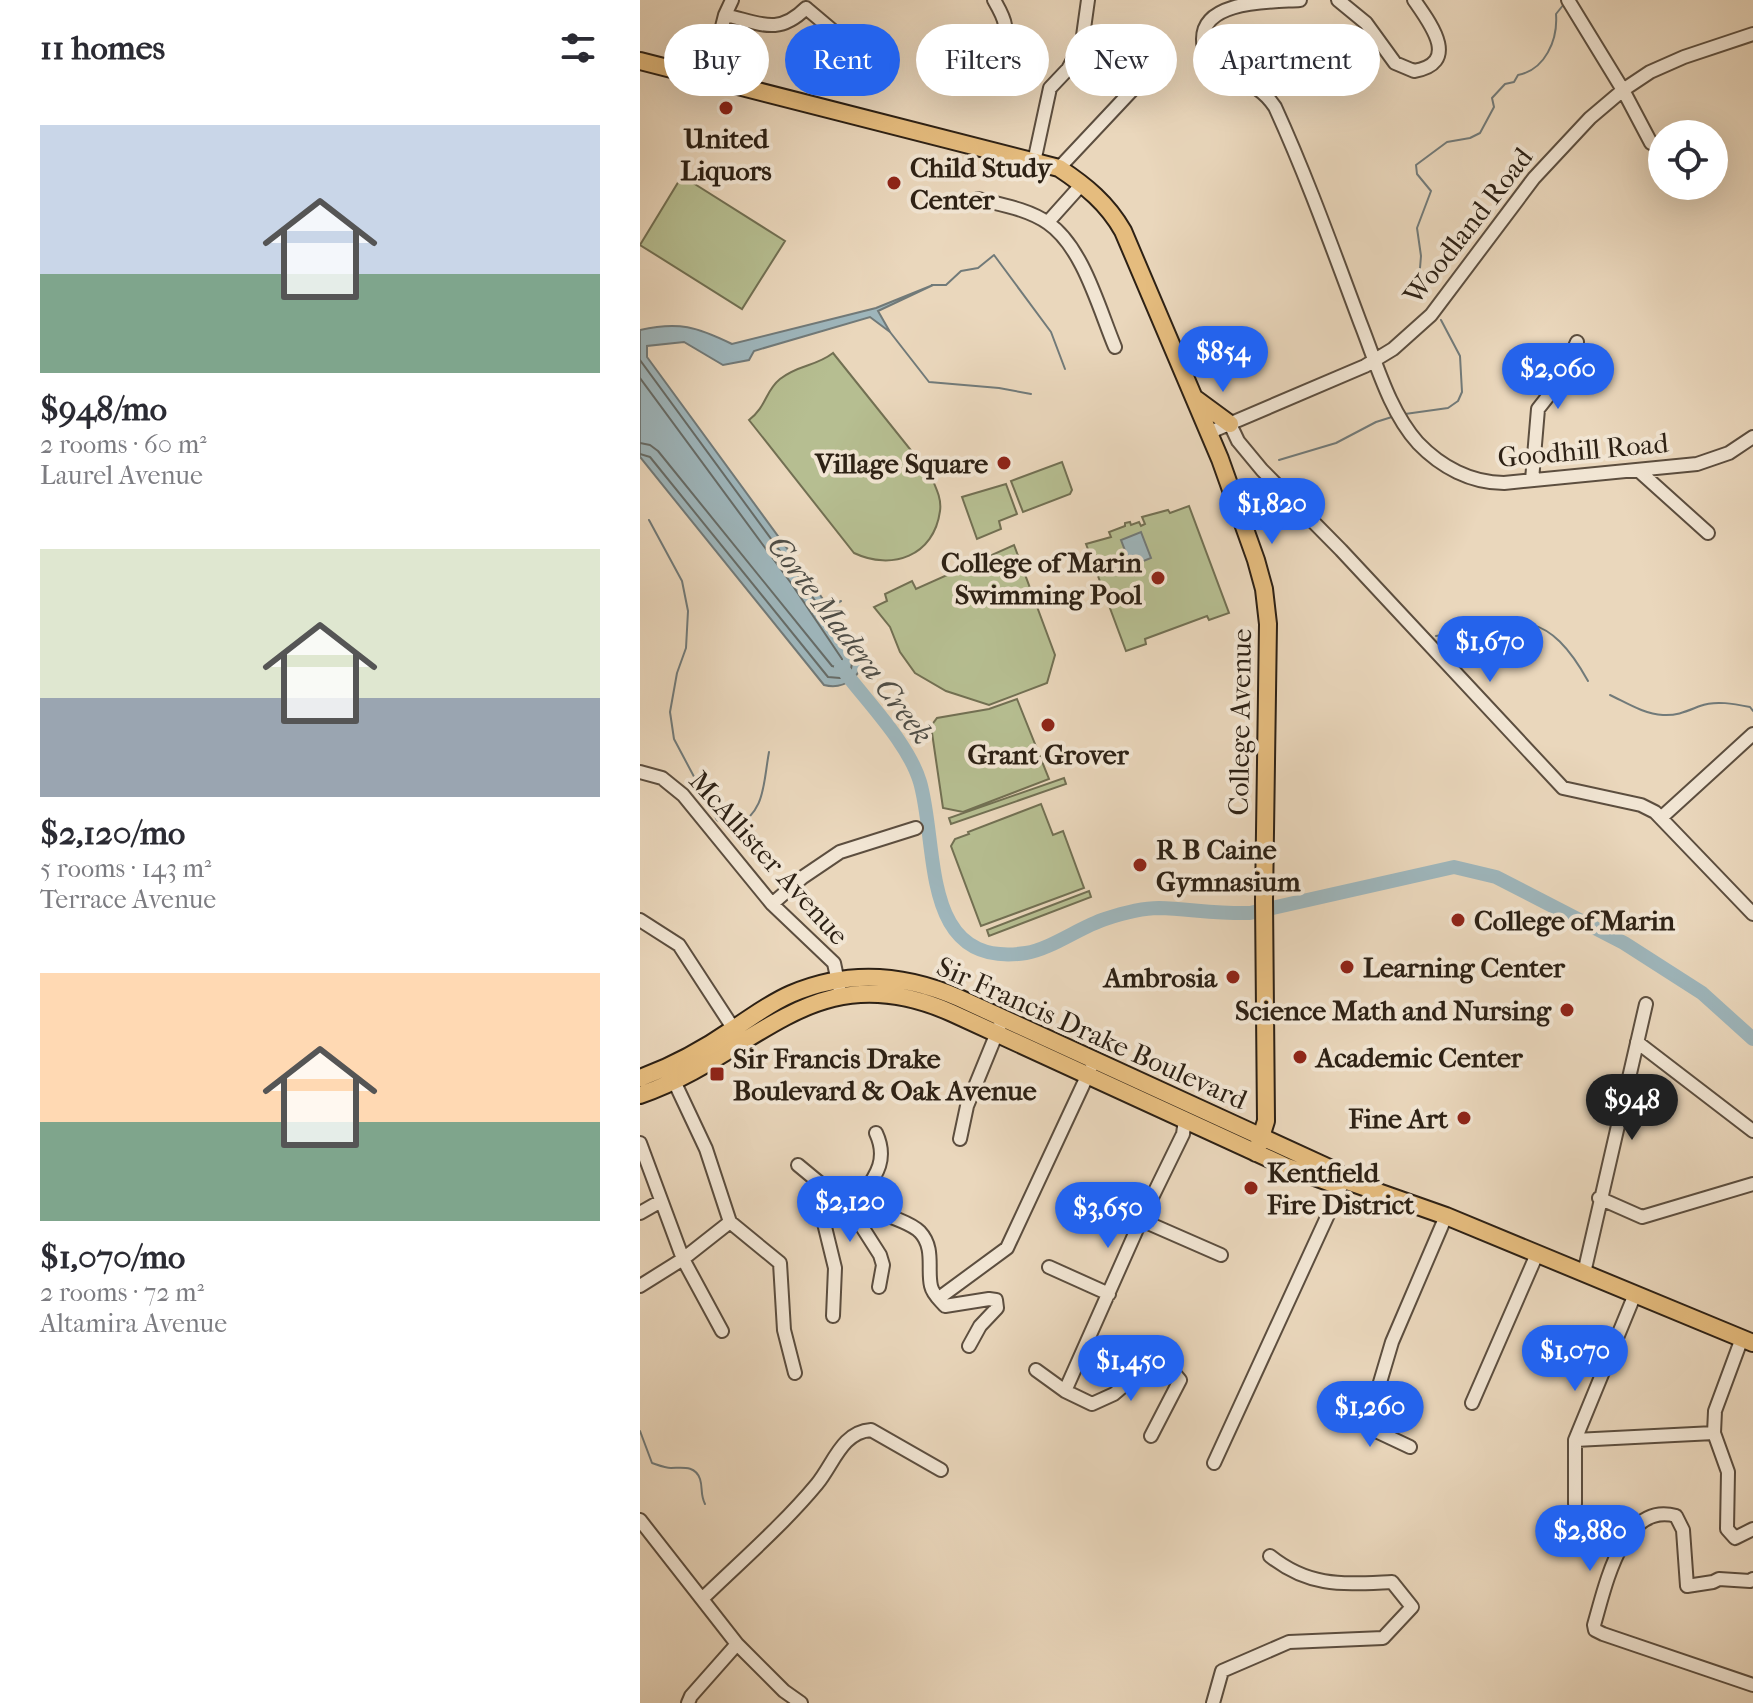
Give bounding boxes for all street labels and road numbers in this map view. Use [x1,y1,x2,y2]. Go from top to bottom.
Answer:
street label: Woodland Road [1396,141,1540,312]
street label: Goodhill Road [1496,426,1671,474]
street label: College Avenue [1222,628,1258,816]
street label: McAllister Avenue [682,764,856,952]
street label: Sir Francis Drake Boulevard [932,950,1253,1117]

